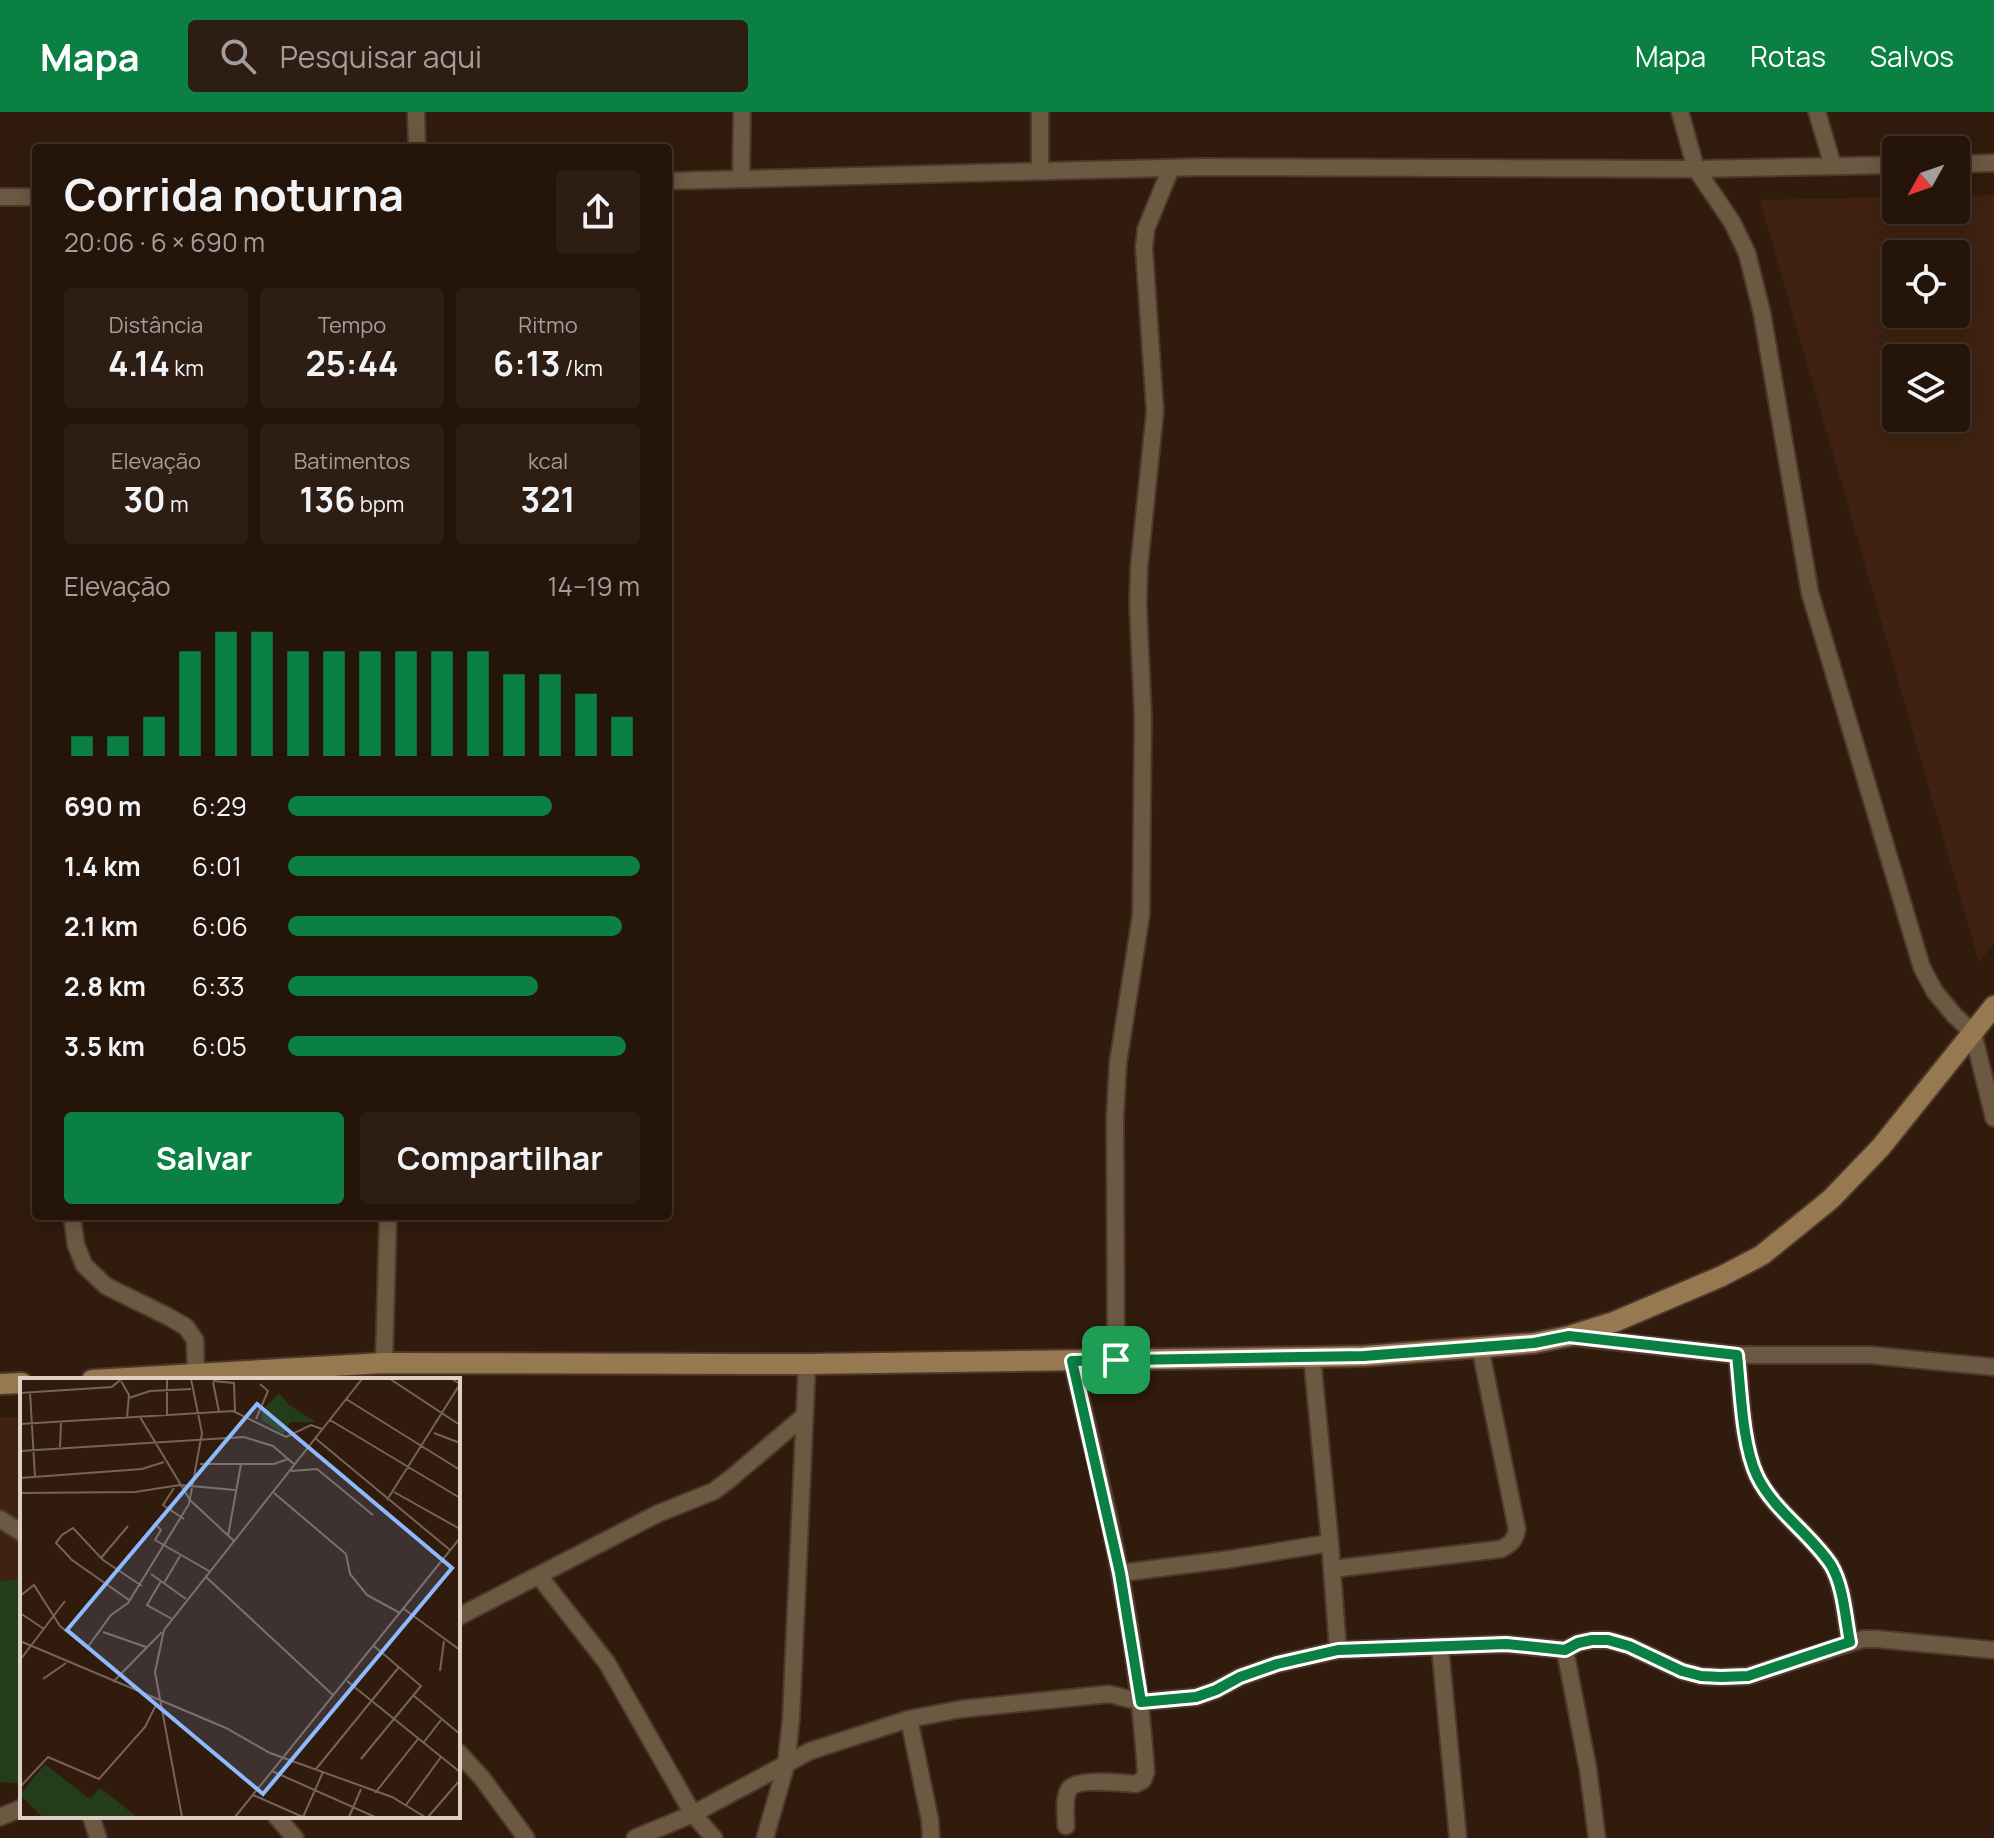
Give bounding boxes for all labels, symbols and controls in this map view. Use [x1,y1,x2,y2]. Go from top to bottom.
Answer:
search box [188,20,748,92]
text: Mapa [40,30,140,82]
icon: search [216,34,260,78]
text: Pesquisar aqui [280,36,482,77]
text: Mapa [1635,37,1706,75]
text: Rotas [1750,37,1826,75]
text: Salvos [1870,37,1954,75]
north arrow [1882,136,1970,224]
map controls [1882,136,1970,432]
text: Corrida noturna [64,164,404,224]
button: share [556,170,640,254]
text: 20:06 · 6 × 690 m [64,224,265,260]
button: locate [1882,240,1970,328]
text: Distância [109,310,203,340]
text: Tempo [318,310,386,340]
text: Ritmo [518,310,578,340]
text: 4.14 [108,340,170,386]
text: 25:44 [306,340,398,386]
text: 6:13 [493,340,560,386]
button: layers [1882,344,1970,432]
text: km [170,353,204,383]
text: /km [560,353,603,383]
text: Elevação [111,446,201,476]
text: Batimentos [294,446,410,476]
text: kcal [528,446,568,476]
text: 30 [123,476,166,522]
text: 136 [300,476,355,522]
text: 321 [521,476,575,522]
text: m [166,489,189,519]
text: bpm [355,489,404,519]
text: Elevação [64,568,171,604]
text: 14–19 m [547,568,640,604]
text: 690 m [64,788,141,824]
text: 6:29 [192,788,247,824]
text: 1.4 km [64,848,141,884]
text: 6:01 [192,848,242,884]
text: 2.1 km [64,908,138,944]
text: 6:06 [192,908,248,944]
text: 2.8 km [64,968,146,1004]
text: 6:33 [192,968,245,1004]
text: 3.5 km [64,1028,145,1064]
text: 6:05 [192,1028,247,1064]
button: Salvar [64,1112,344,1204]
button: Compartilhar [360,1112,640,1204]
pin [1082,1326,1150,1394]
icon: arrive [1094,1338,1138,1382]
inset map [20,1378,460,1818]

